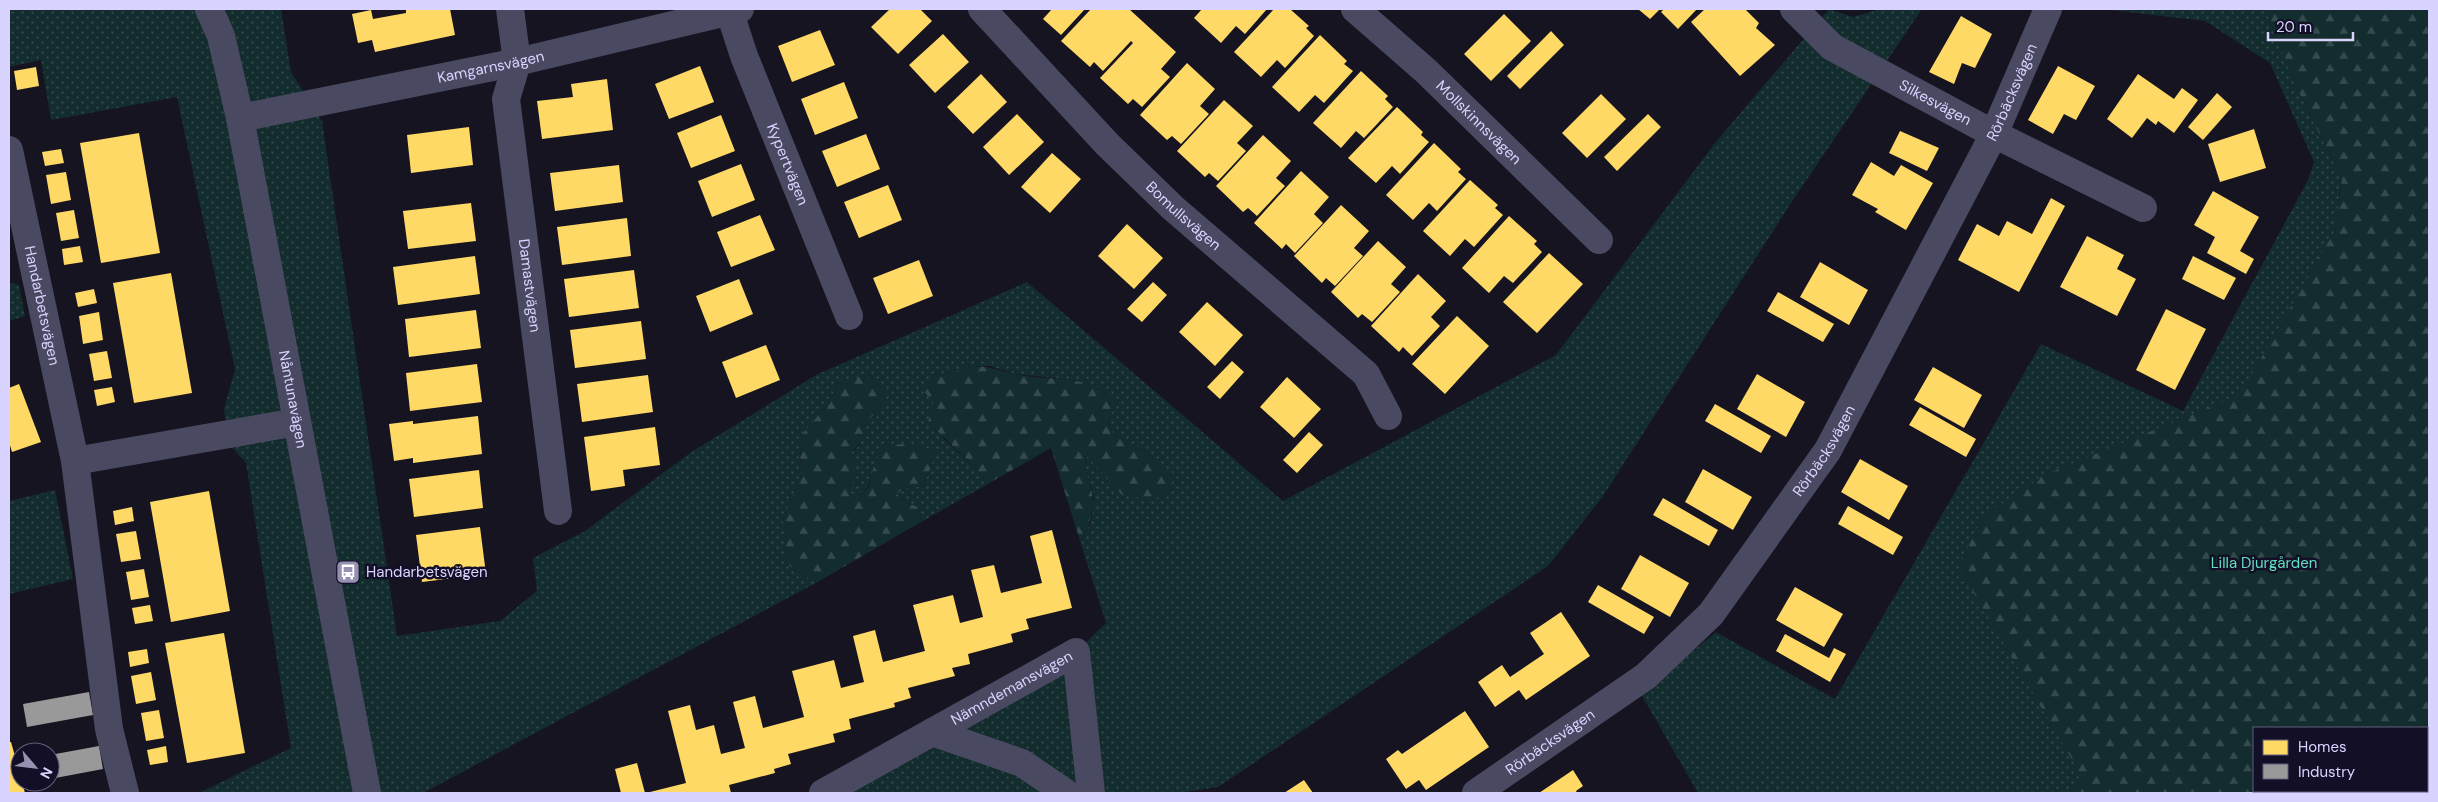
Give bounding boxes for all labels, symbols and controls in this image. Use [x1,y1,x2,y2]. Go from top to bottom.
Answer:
scale bar [2268,10,2353,42]
text: 20 m [2276,17,2312,37]
street label: Rörbäcksvägen [1982,40,2042,145]
street label: Kamgarnsvägen [436,46,546,88]
street label: Silkesvägen [1896,75,1975,130]
street label: Mollskinnsvägen [1432,76,1526,169]
street label: Kypertvägen [762,120,813,208]
street label: Bomullsvägen [1141,177,1225,255]
street label: Damastvägen [514,238,545,333]
street label: Handarbetsvägen [20,244,64,367]
street label: Nåntunavägen [274,349,312,450]
street label: Rörbäcksvägen [1788,402,1860,500]
park label: Lilla Djurgården [2211,553,2317,573]
bus stop icon: Handarbetsvägen [335,559,361,585]
place label: Handarbetsvägen [366,562,488,582]
street label: Nämndemansvägen [947,646,1076,730]
street label: Rörbäcksvägen [1502,704,1599,780]
legend [2253,727,2428,792]
text: Homes [2298,737,2347,757]
north arrow [10,742,60,792]
text: Industry [2298,762,2356,782]
text: N [36,764,57,782]

